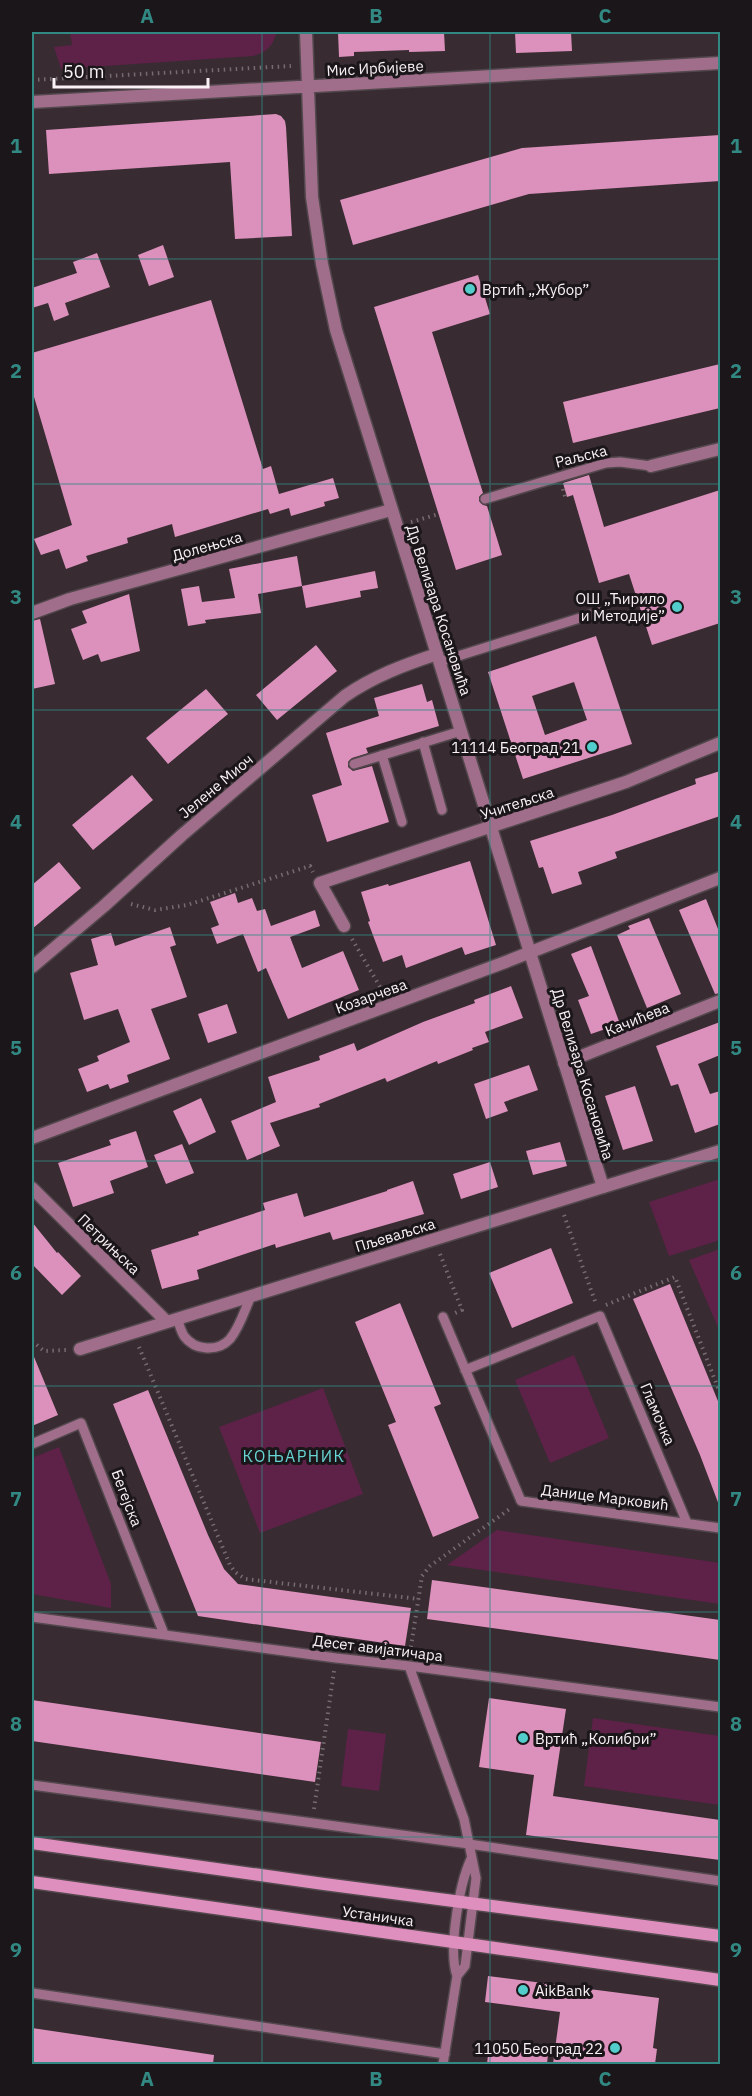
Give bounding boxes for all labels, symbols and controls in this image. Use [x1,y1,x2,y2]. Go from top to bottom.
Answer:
text: A [140,2,154,29]
text: B [369,2,383,29]
text: C [598,2,612,29]
scale bar [54,51,208,89]
street label: Мис Ирбијеве [326,56,424,80]
text: 50 m [63,60,105,83]
text: 1 [10,132,22,159]
text: 1 [730,132,742,159]
place label: Вртић „Жубор” [482,280,589,299]
marker: Вртић „Жубор” [463,282,477,296]
text: 2 [10,357,22,384]
text: 2 [730,357,742,384]
street label: Раљска [553,440,609,472]
street label: Др Велизара Косановића [402,522,476,698]
street label: Долењска [170,527,244,565]
text: 3 [10,583,22,610]
text: 3 [730,583,742,610]
place label: ОШ „Ћирило и Методије” [575,589,665,625]
marker: ОШ „Ћирило и Методије” [670,600,684,614]
place label: 11114 Београд 21 [451,738,580,757]
marker: 11114 Београд 21 [585,740,599,754]
street label: Јелене Миоч [175,750,257,822]
street label: Учитељска [478,782,556,824]
text: 4 [10,808,22,835]
text: 4 [730,808,742,835]
street label: Козарчева [333,974,409,1018]
street label: Др Велизара Косановића [548,986,618,1162]
street label: Качићева [602,998,672,1040]
text: 5 [10,1034,22,1061]
text: 5 [730,1034,742,1061]
street label: Петрињска [74,1210,144,1278]
street label: Пљеваљска [353,1214,437,1256]
text: 6 [10,1259,22,1286]
text: 6 [730,1259,742,1286]
street label: Гламочка [636,1380,680,1448]
district label: КОЊАРНИК [242,1446,346,1466]
street label: Бегејска [107,1467,147,1529]
street label: Данице Марковић [540,1480,670,1514]
text: 7 [10,1485,22,1512]
text: 7 [730,1485,742,1512]
street label: Десет авијатичара [312,1631,444,1665]
text: 8 [10,1710,22,1737]
text: 8 [730,1710,742,1737]
place label: Вртић „Колибри” [535,1729,657,1748]
marker: Вртић „Колибри” [516,1731,530,1745]
street label: Устаничка [341,1902,415,1930]
text: 9 [10,1936,22,1963]
text: 9 [730,1936,742,1963]
place label: AikBank [535,1981,591,2000]
marker: AikBank [516,1983,530,1997]
place label: 11050 Београд 22 [474,2039,603,2058]
marker: 11050 Београд 22 [608,2041,622,2055]
text: A [140,2065,154,2092]
text: B [369,2065,383,2092]
text: C [598,2065,612,2092]

